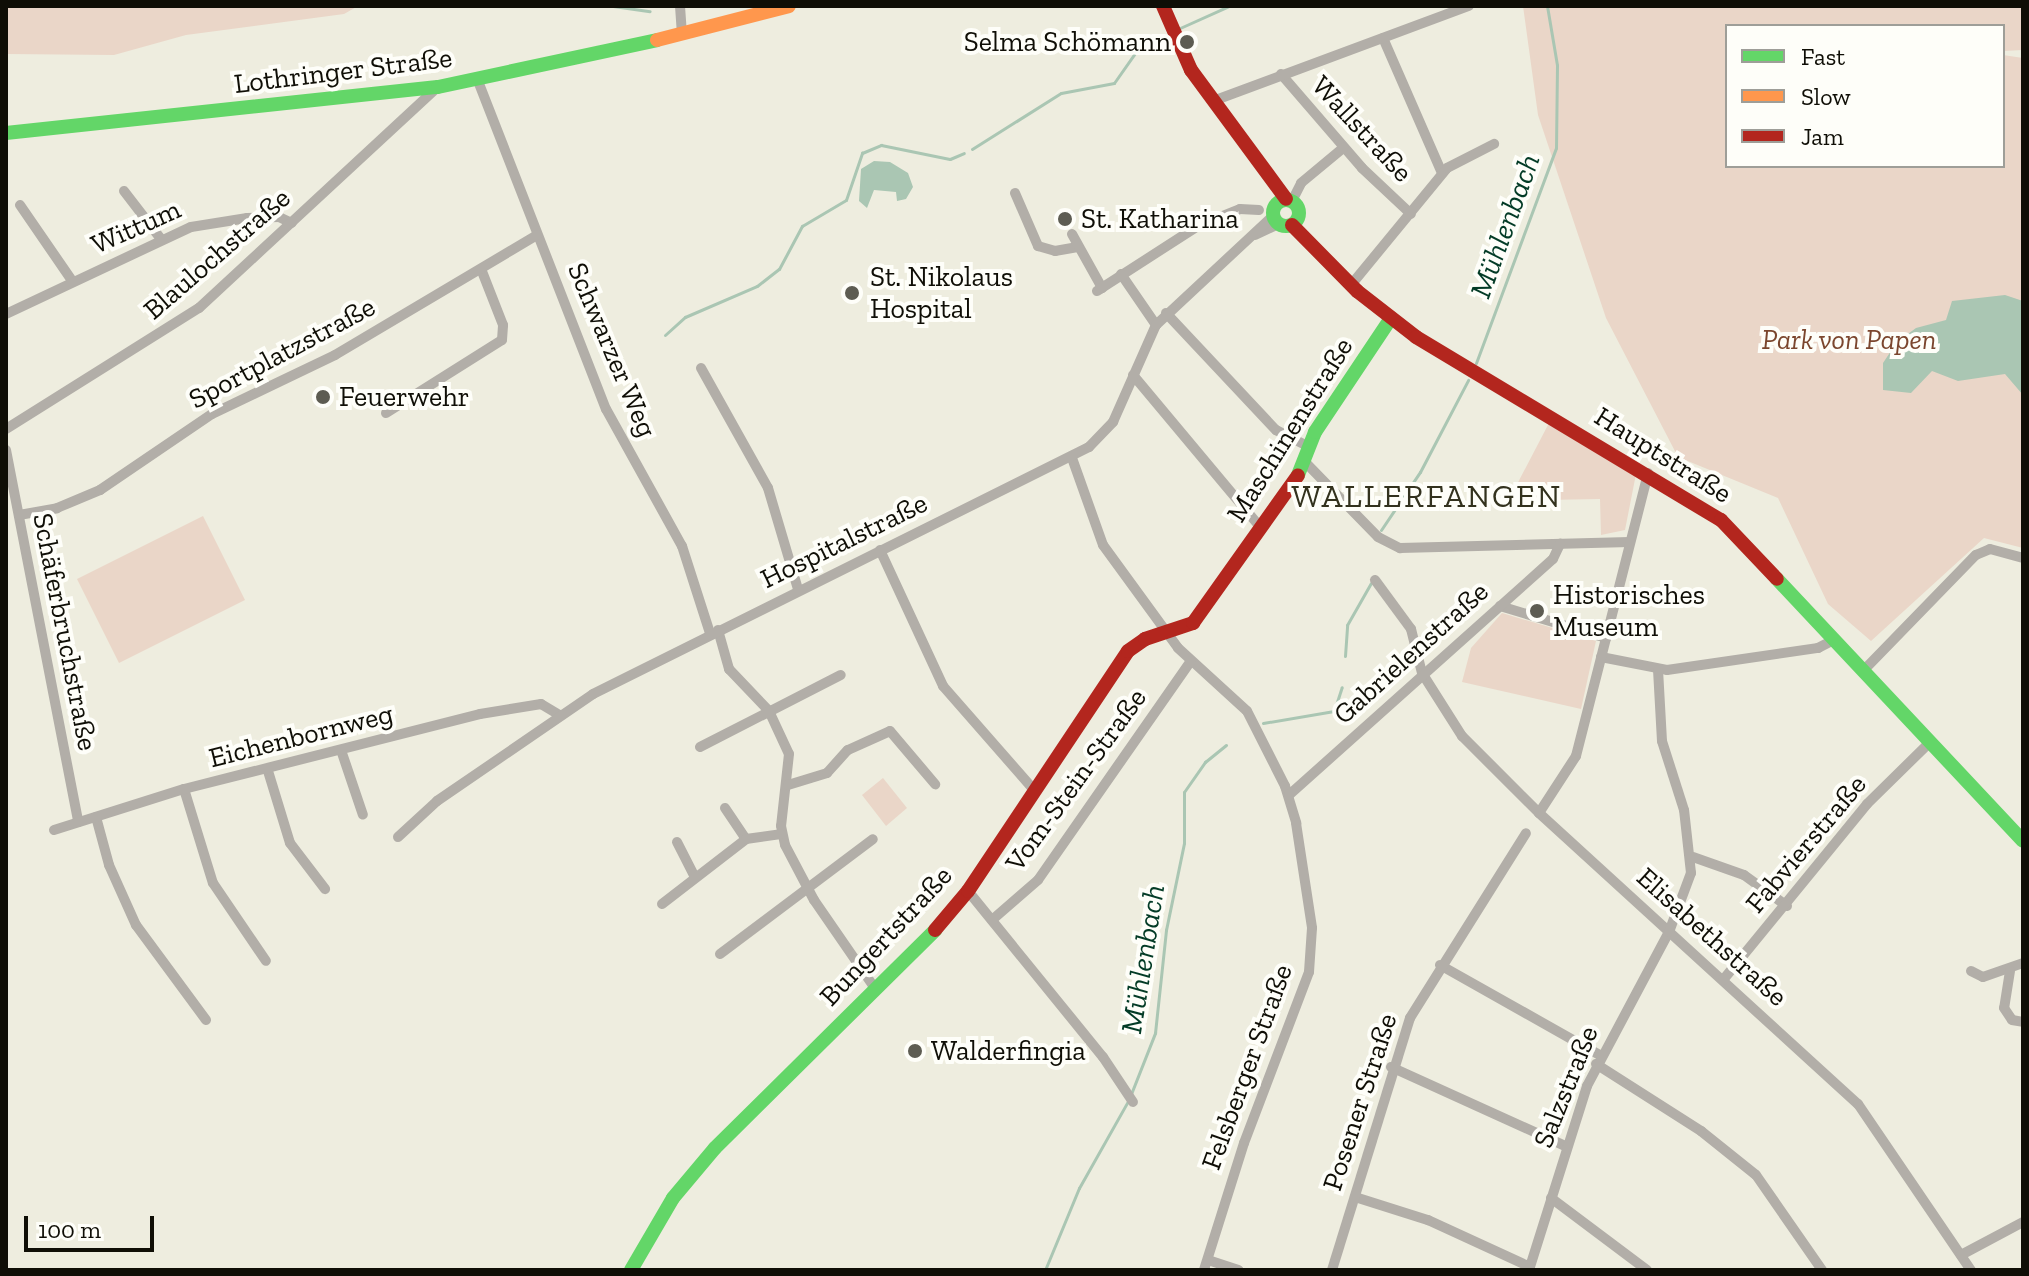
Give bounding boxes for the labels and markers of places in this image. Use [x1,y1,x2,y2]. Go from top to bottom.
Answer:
place label: Selma Schömann [964,25,1171,59]
marker: Selma Schömann [1178,33,1196,51]
place label: St. Katharina [1081,202,1239,236]
marker: St. Katharina [1056,210,1074,228]
place label: St. Nikolaus Hospital [870,260,1013,326]
marker: St. Nikolaus Hospital [841,282,863,304]
place label: Feuerwehr [339,380,470,414]
marker: Feuerwehr [314,388,332,406]
place label: Historisches Museum [1553,578,1705,644]
marker: Historisches Museum [1528,602,1546,620]
place label: Walderfingia [931,1034,1086,1068]
marker: Walderfingia [906,1042,924,1060]

